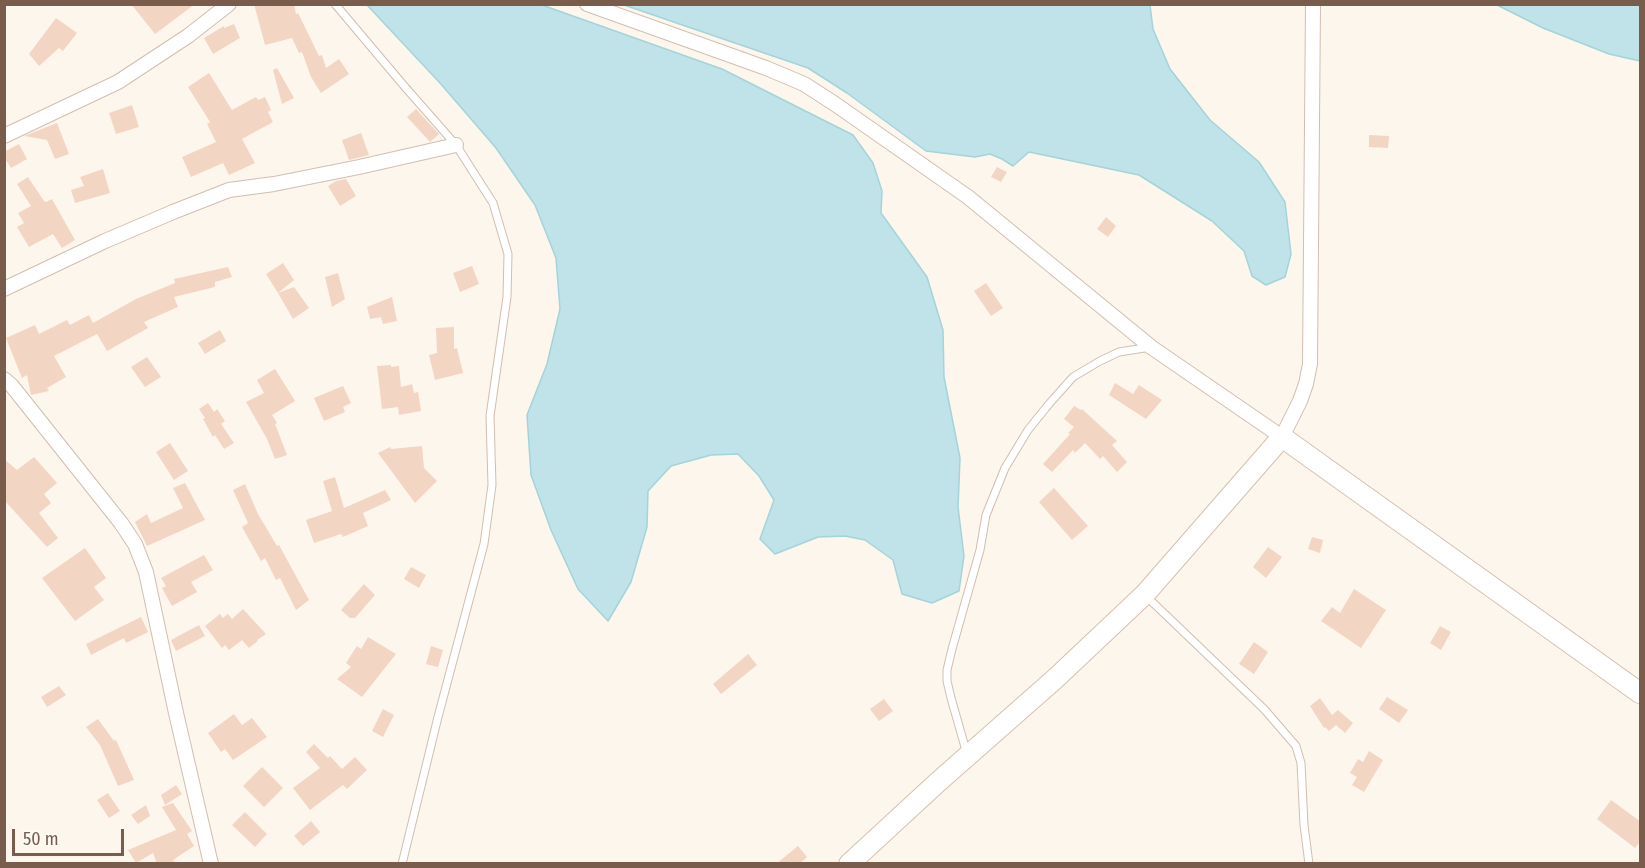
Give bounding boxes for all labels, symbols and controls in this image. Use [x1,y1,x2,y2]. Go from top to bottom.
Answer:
scale bar [15,817,128,855]
text: 50 m [23,828,59,850]

